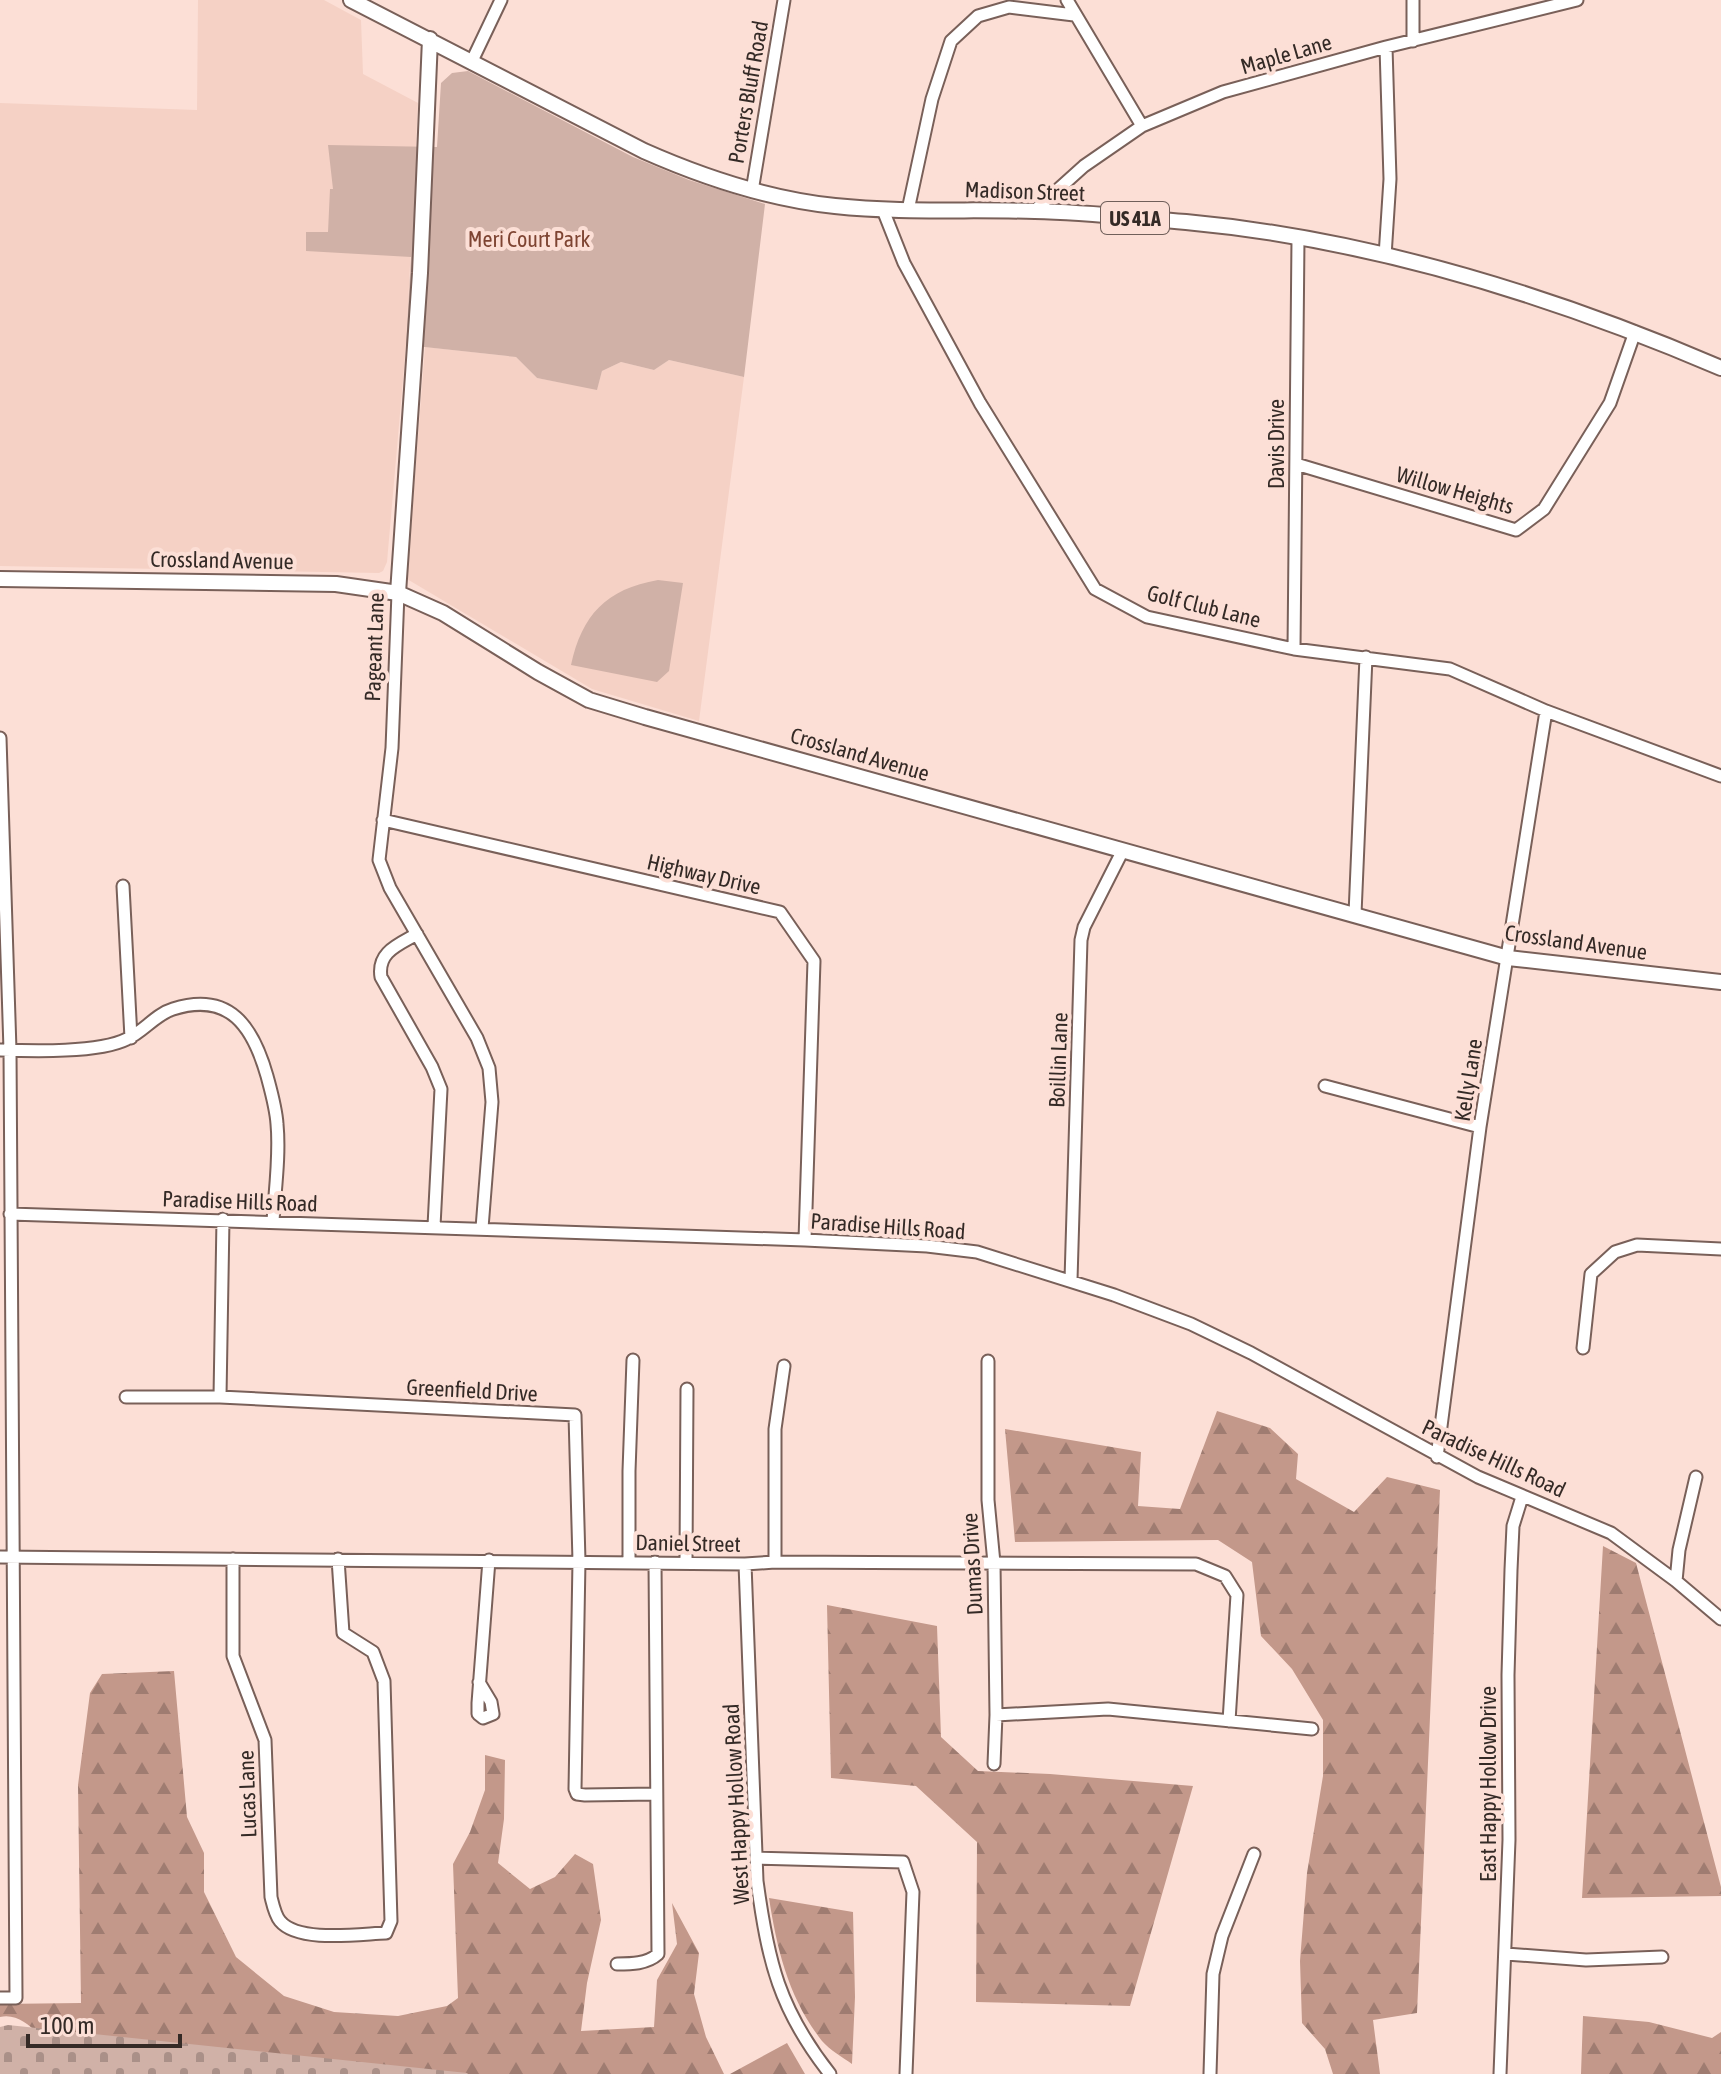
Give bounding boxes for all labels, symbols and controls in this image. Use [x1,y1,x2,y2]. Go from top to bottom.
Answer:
street label: Porters Bluff Road [723,19,773,165]
street label: Maple Lane [1238,29,1334,79]
street label: Madison Street [964,176,1086,206]
road number: US 41A [1101,202,1169,234]
park label: Meri Court Park [468,226,591,252]
street label: Davis Drive [1263,399,1289,489]
street label: Willow Heights [1393,461,1517,519]
street label: Crossland Avenue [150,546,294,574]
street label: Golf Club Lane [1145,579,1263,633]
street label: Pageant Lane [359,592,389,702]
street label: Crossland Avenue [788,722,932,786]
street label: Highway Drive [645,848,763,900]
street label: Crossland Avenue [1503,919,1649,965]
street label: Boillin Lane [1043,1012,1073,1108]
street label: Kelly Lane [1449,1037,1487,1123]
street label: Paradise Hills Road [162,1185,318,1217]
street label: Paradise Hills Road [810,1208,966,1244]
street label: Greenfield Drive [406,1374,538,1406]
street label: Paradise Hills Road [1418,1413,1570,1503]
street label: Dumas Drive [956,1512,988,1616]
street label: Daniel Street [635,1529,741,1557]
street label: East Happy Hollow Drive [1475,1686,1501,1882]
street label: West Happy Hollow Road [718,1703,754,1905]
street label: Lucas Lane [232,1750,262,1838]
scale bar [28,1998,180,2048]
text: 100 m [40,2012,94,2039]

